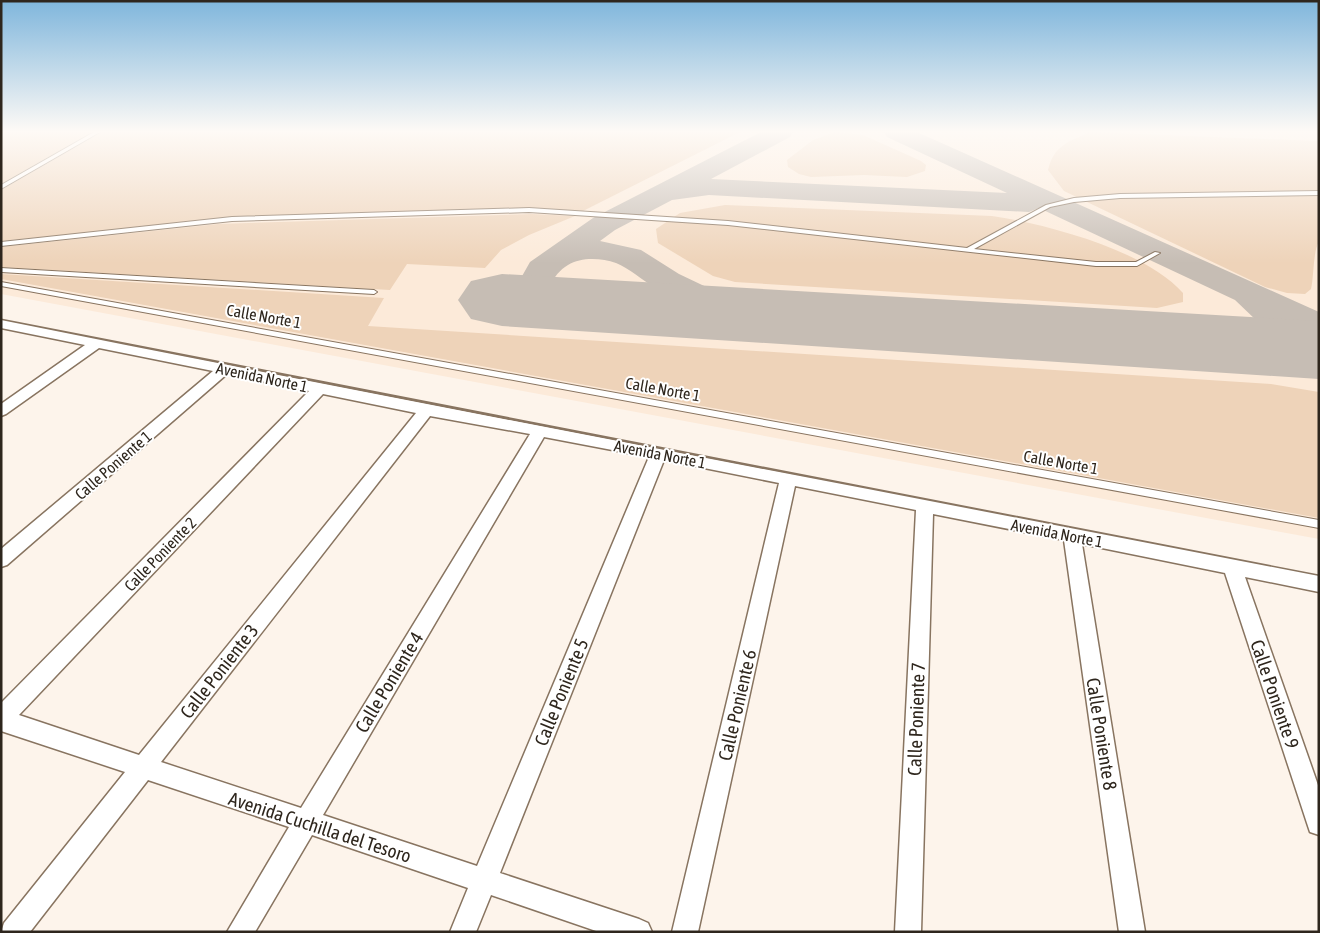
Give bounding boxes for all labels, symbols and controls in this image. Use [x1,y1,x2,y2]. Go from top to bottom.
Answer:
street label: Calle Norte 1 [225,301,303,331]
street label: Avenida Norte 1 [215,359,309,395]
street label: Calle Norte 1 [624,374,702,404]
street label: Calle Poniente 1 [71,427,155,503]
street label: Avenida Norte 1 [613,436,707,472]
street label: Calle Norte 1 [1022,447,1100,477]
street label: Calle Poniente 2 [120,513,200,595]
street label: Avenida Norte 1 [1010,515,1104,551]
street label: Calle Poniente 3 [175,620,263,722]
street label: Calle Poniente 4 [350,628,428,736]
street label: Calle Poniente 5 [530,635,592,749]
street label: Calle Poniente 9 [1246,637,1304,751]
street label: Calle Poniente 6 [714,647,760,763]
street label: Calle Poniente 7 [903,662,929,776]
street label: Calle Poniente 8 [1082,676,1122,792]
street label: Avenida Cuchilla del Tesoro [226,787,414,867]

